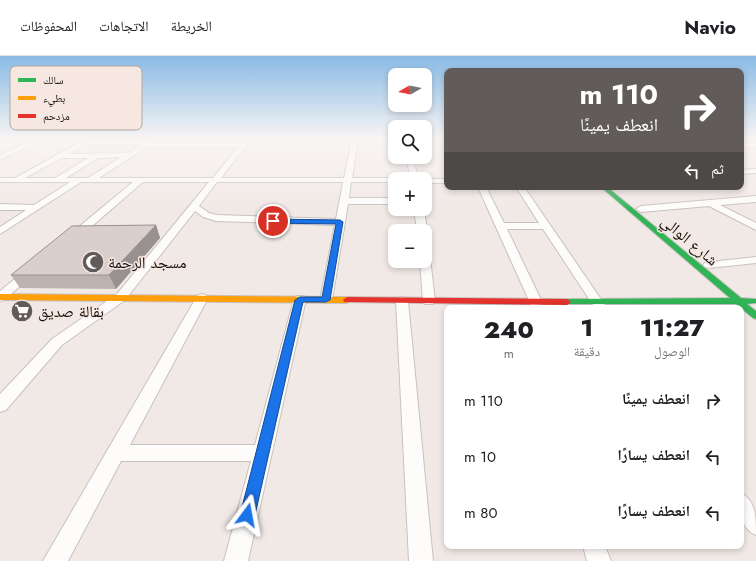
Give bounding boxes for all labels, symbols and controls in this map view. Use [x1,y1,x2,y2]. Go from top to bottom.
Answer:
text: Navio [684,14,736,41]
text: المحفوظات [20,16,77,36]
text: الاتجاهات [99,16,149,36]
text: الخريطة [171,16,212,36]
legend [10,66,142,130]
north arrow [388,68,432,112]
map controls [388,68,432,268]
text: سالك [43,72,63,88]
text: 110 m [580,74,658,115]
icon: right [672,84,724,136]
text: بطيء [43,90,65,107]
text: مزدحم [43,108,70,124]
text: انعطف يمينًا [580,112,658,138]
button: search [388,120,432,164]
text: ثم [711,158,724,180]
icon: left [681,160,703,182]
button: + [388,172,432,216]
pin [256,204,290,238]
icon: arrive [262,210,284,232]
street label: شارع الوالي [656,210,723,272]
button: − [388,224,432,268]
mosque icon: مسجد الرحمة [80,249,106,275]
place label: مسجد الرحمة [108,251,187,274]
supermarket icon: بقالة صديق [9,298,35,324]
place label: بقالة صديق [38,300,104,323]
text: 1 [581,310,593,345]
text: 11:27 [640,310,704,345]
text: 240 [484,312,534,347]
text: دقيقة [574,342,600,361]
text: الوصول [654,342,690,361]
text: m [504,344,514,363]
text: انعطف يمينًا [622,388,690,410]
text: 110 m [464,390,503,412]
icon: right [702,390,724,412]
text: انعطف يسارًا [617,444,690,466]
text: 10 m [464,446,496,468]
icon: left [702,446,724,468]
position arrow [226,494,268,536]
text: انعطف يسارًا [617,500,690,522]
text: 80 m [464,502,497,524]
icon: left [702,502,724,524]

